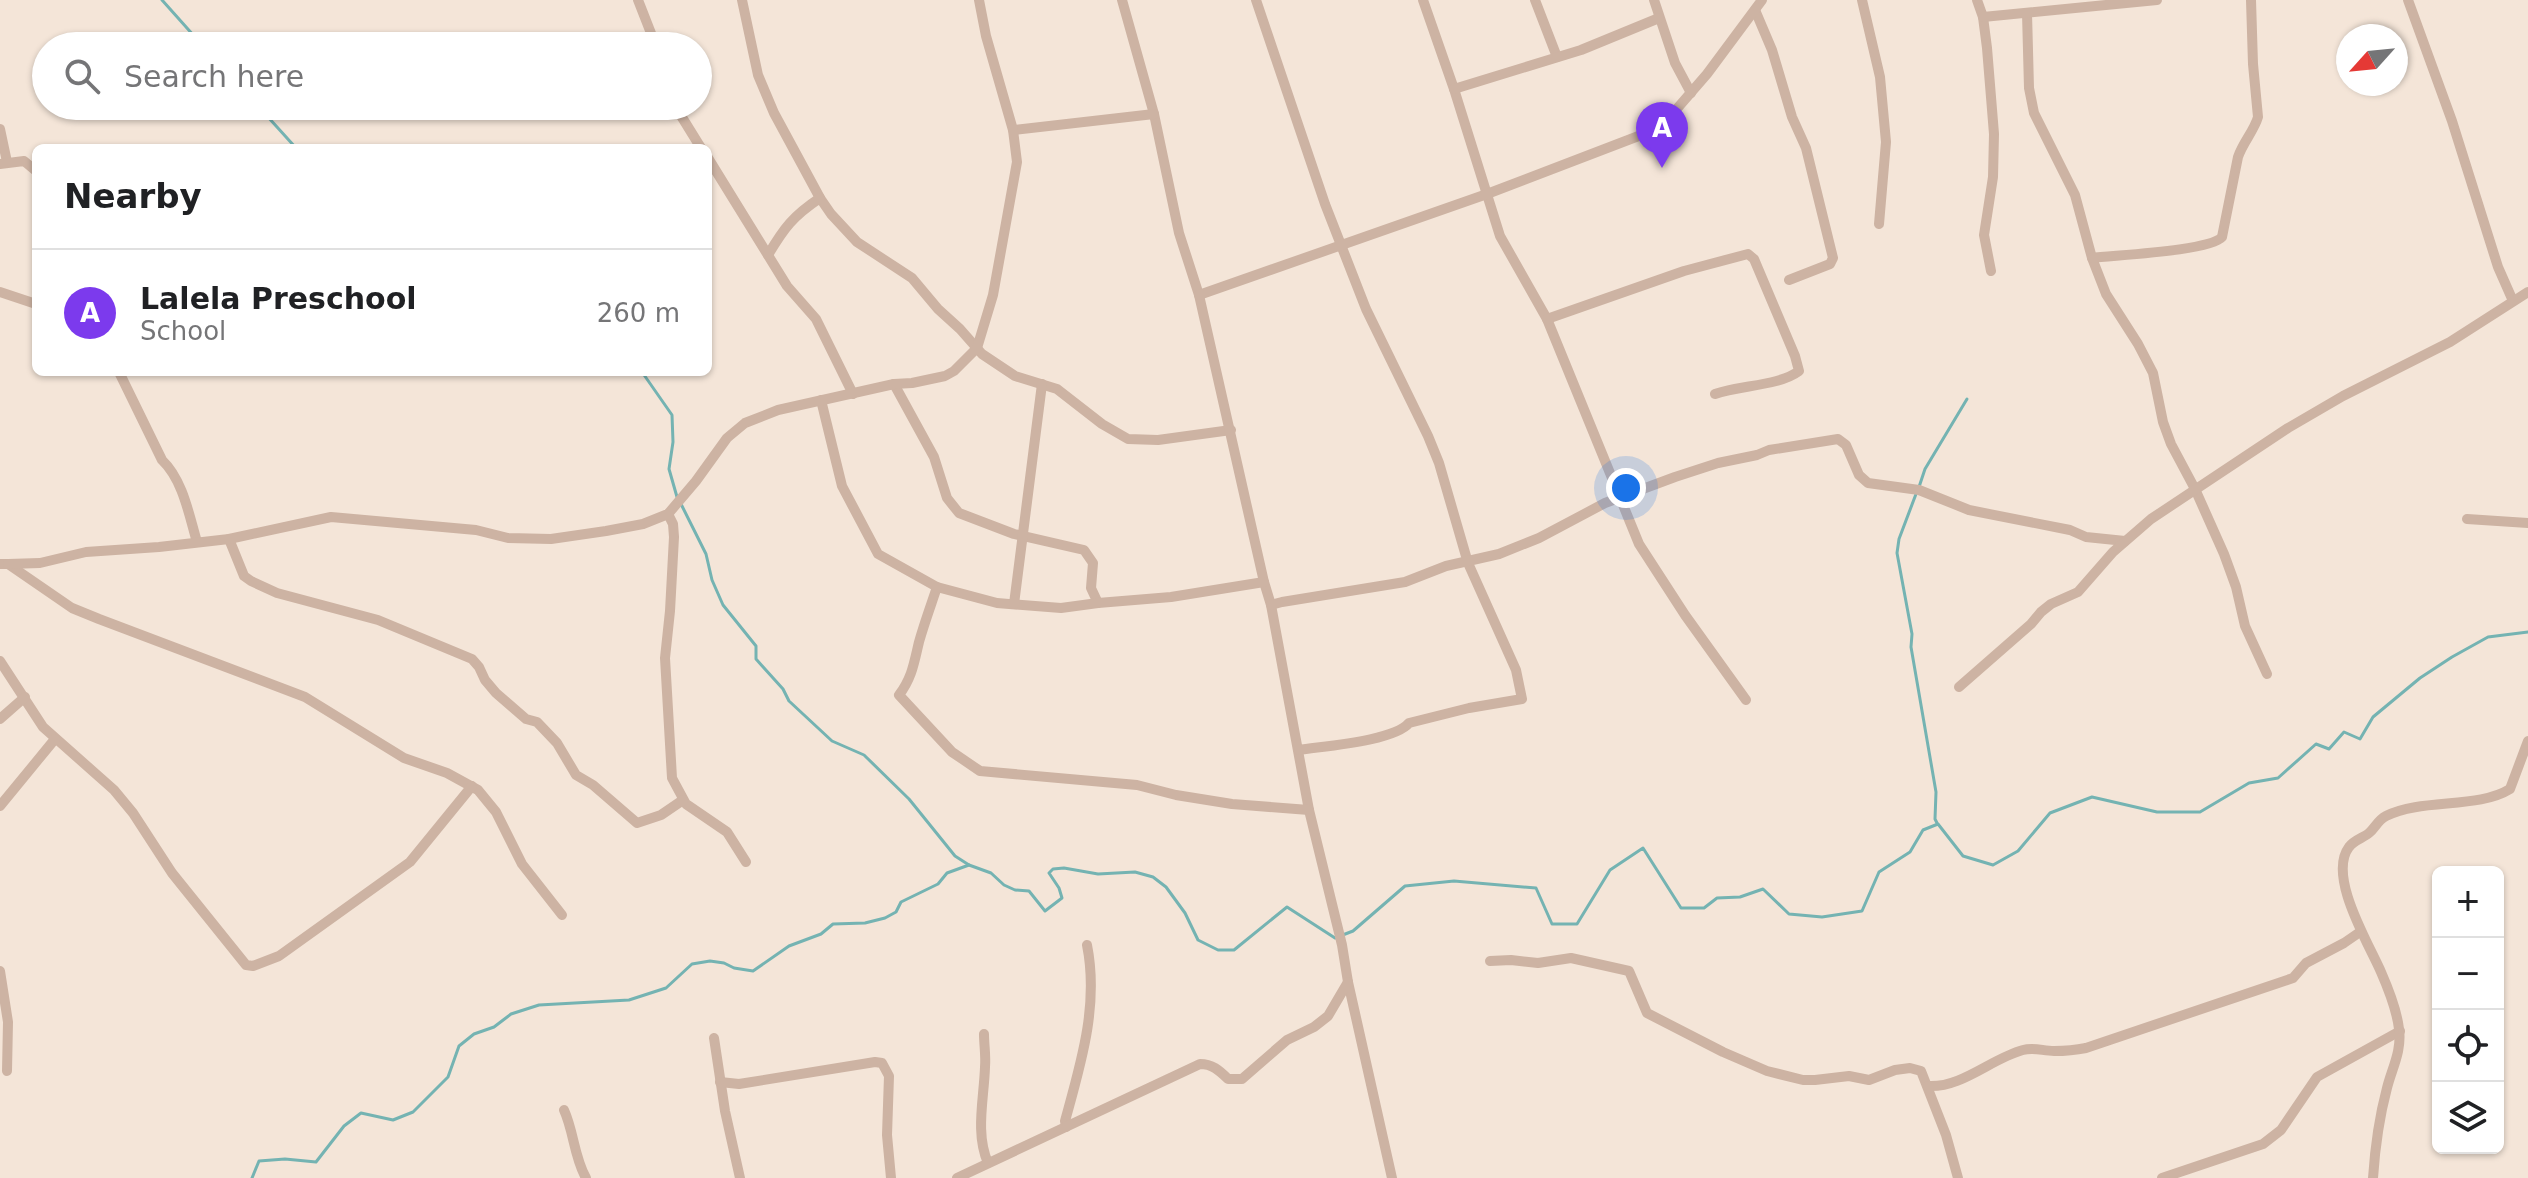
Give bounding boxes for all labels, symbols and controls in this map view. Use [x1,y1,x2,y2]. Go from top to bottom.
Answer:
north arrow [2336,24,2408,96]
search box [32,32,712,120]
icon: search [60,54,104,98]
text: Search here [124,59,304,94]
pin: A [1636,102,1688,168]
text: Nearby [64,176,202,216]
text: Lalela Preschool [140,281,417,316]
text: A [80,298,100,328]
text: 260 m [597,298,680,328]
text: School [140,316,226,346]
your location [1606,468,1646,508]
map controls [2432,866,2504,1154]
button: + [2432,866,2504,938]
button: − [2432,938,2504,1010]
button: locate [2432,1010,2504,1082]
button: layers [2432,1082,2504,1154]

